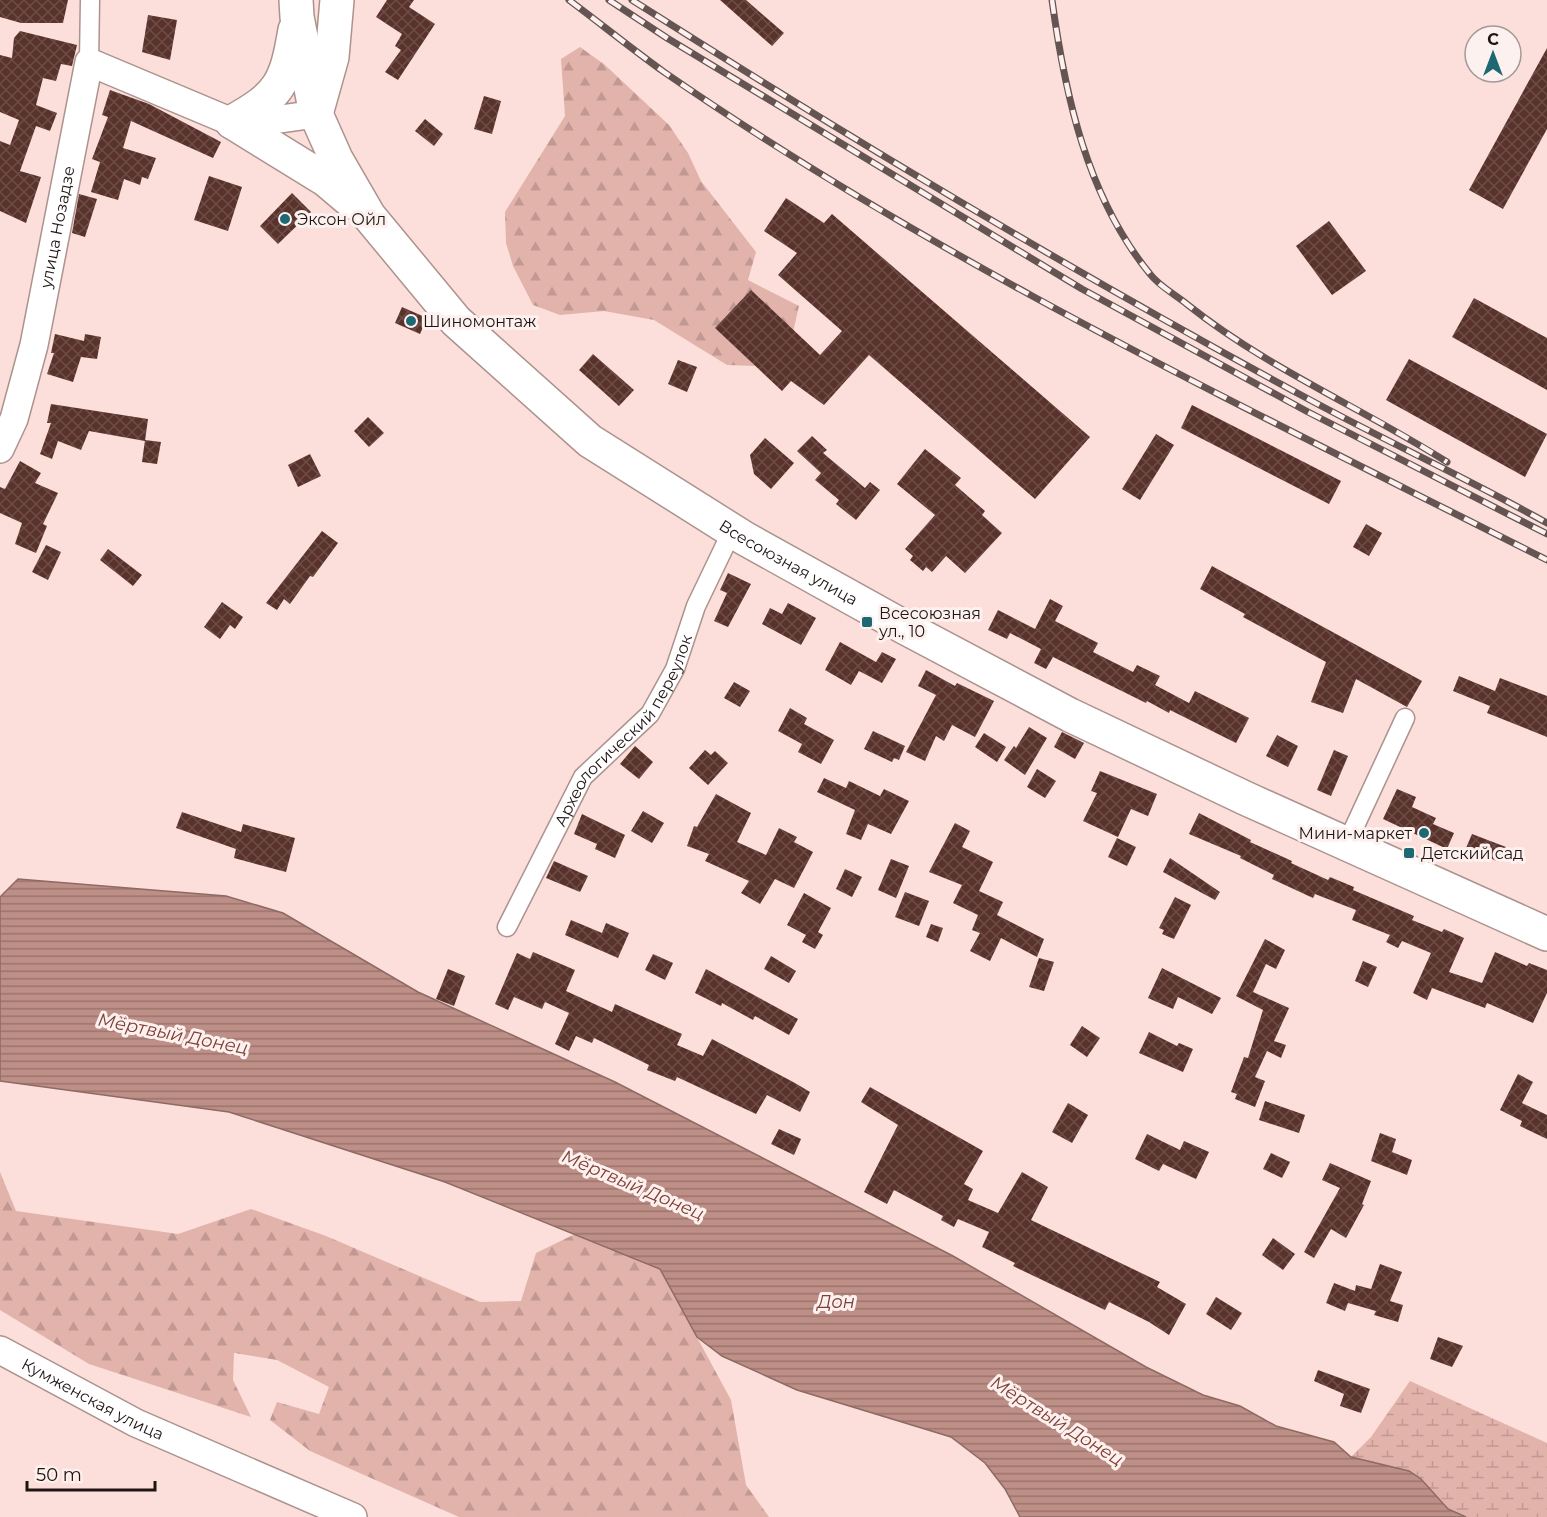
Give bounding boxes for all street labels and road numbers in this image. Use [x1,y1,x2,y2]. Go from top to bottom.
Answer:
street label: улица Нозадзе [36,164,79,291]
street label: Всесоюзная улица [716,516,861,609]
street label: Археологический переулок [551,631,696,830]
street label: Кумженская улица [18,1354,167,1444]

